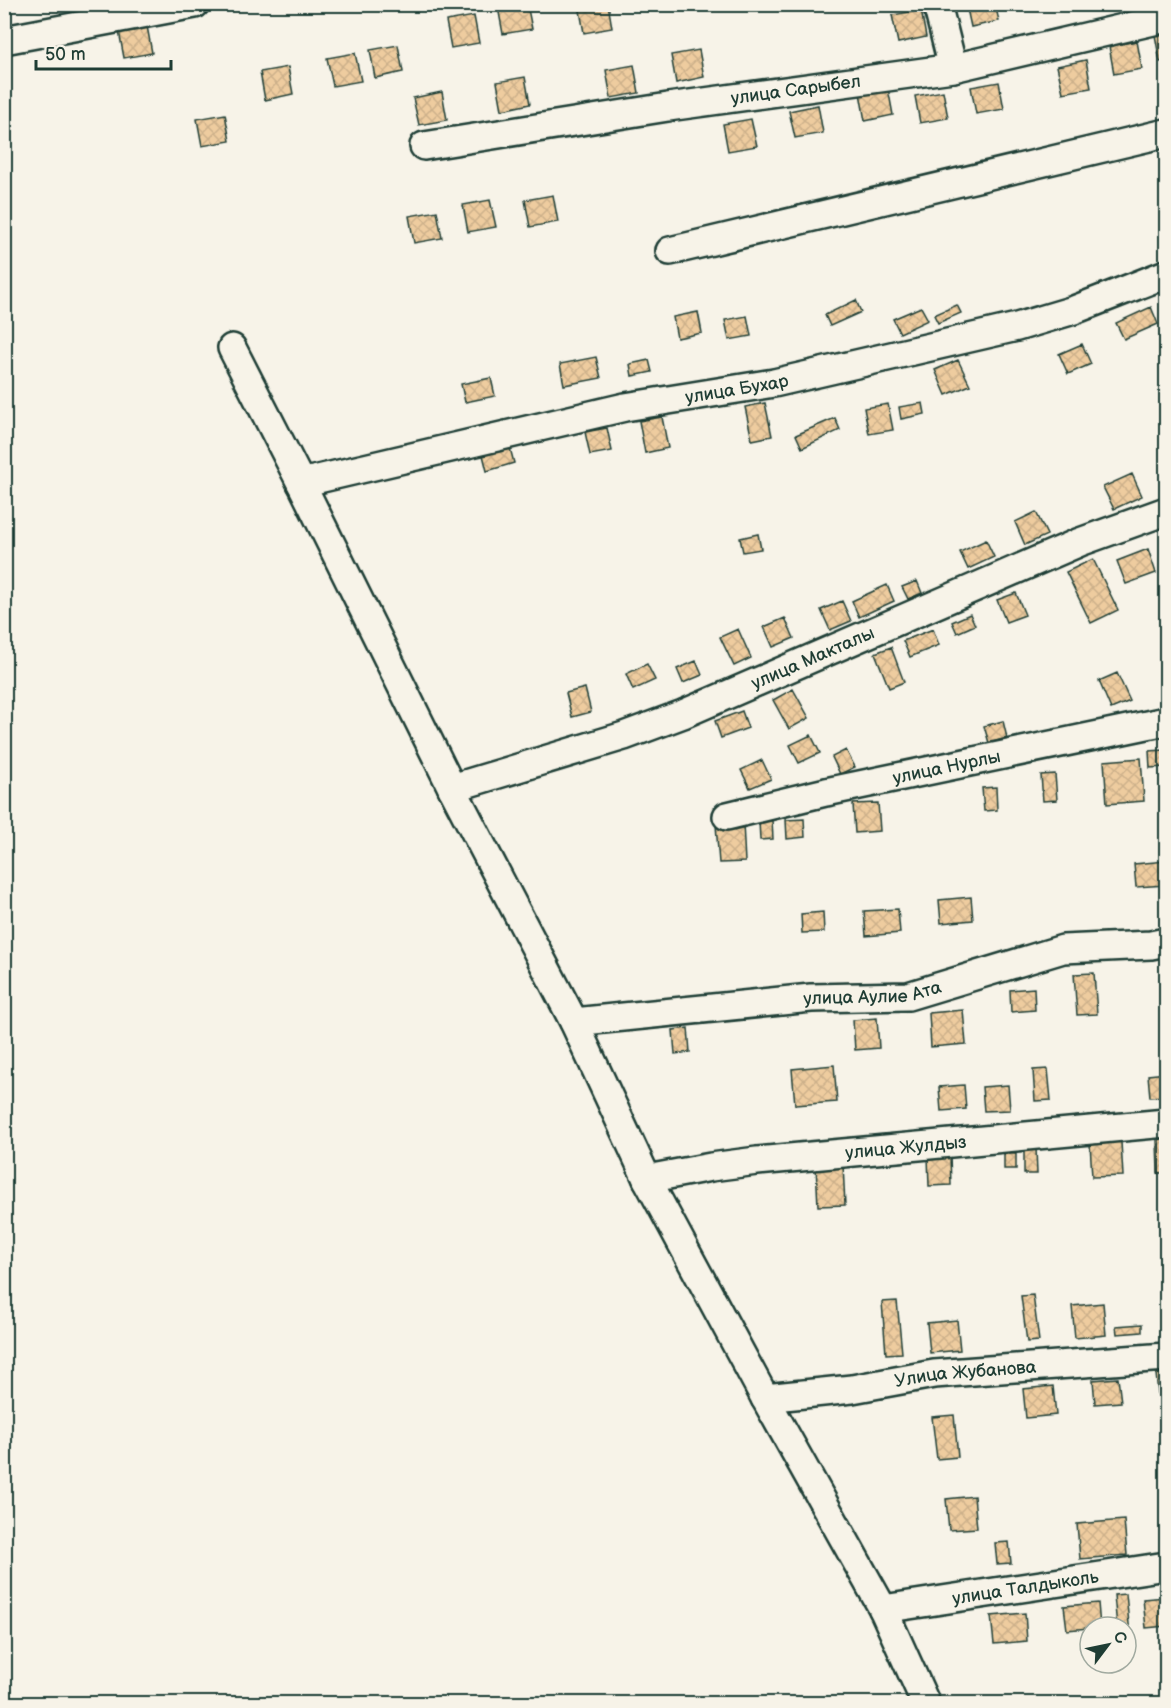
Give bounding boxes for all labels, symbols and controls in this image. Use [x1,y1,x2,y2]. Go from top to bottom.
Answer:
scale bar [36,33,171,71]
text: 50 m [45,44,86,65]
street label: улица Сарыбел [730,71,862,109]
street label: улица Бухар [684,370,791,408]
street label: улица Макталы [748,622,878,694]
street label: улица Нурлы [891,746,1002,789]
street label: улица Аулие Ата [802,976,944,1010]
street label: улица Жулдыз [844,1132,968,1164]
street label: Улица Жубанова [893,1357,1037,1392]
street label: улица Талдыколь [951,1566,1100,1609]
north arrow [1078,1615,1138,1675]
text: С [1108,1628,1130,1648]

